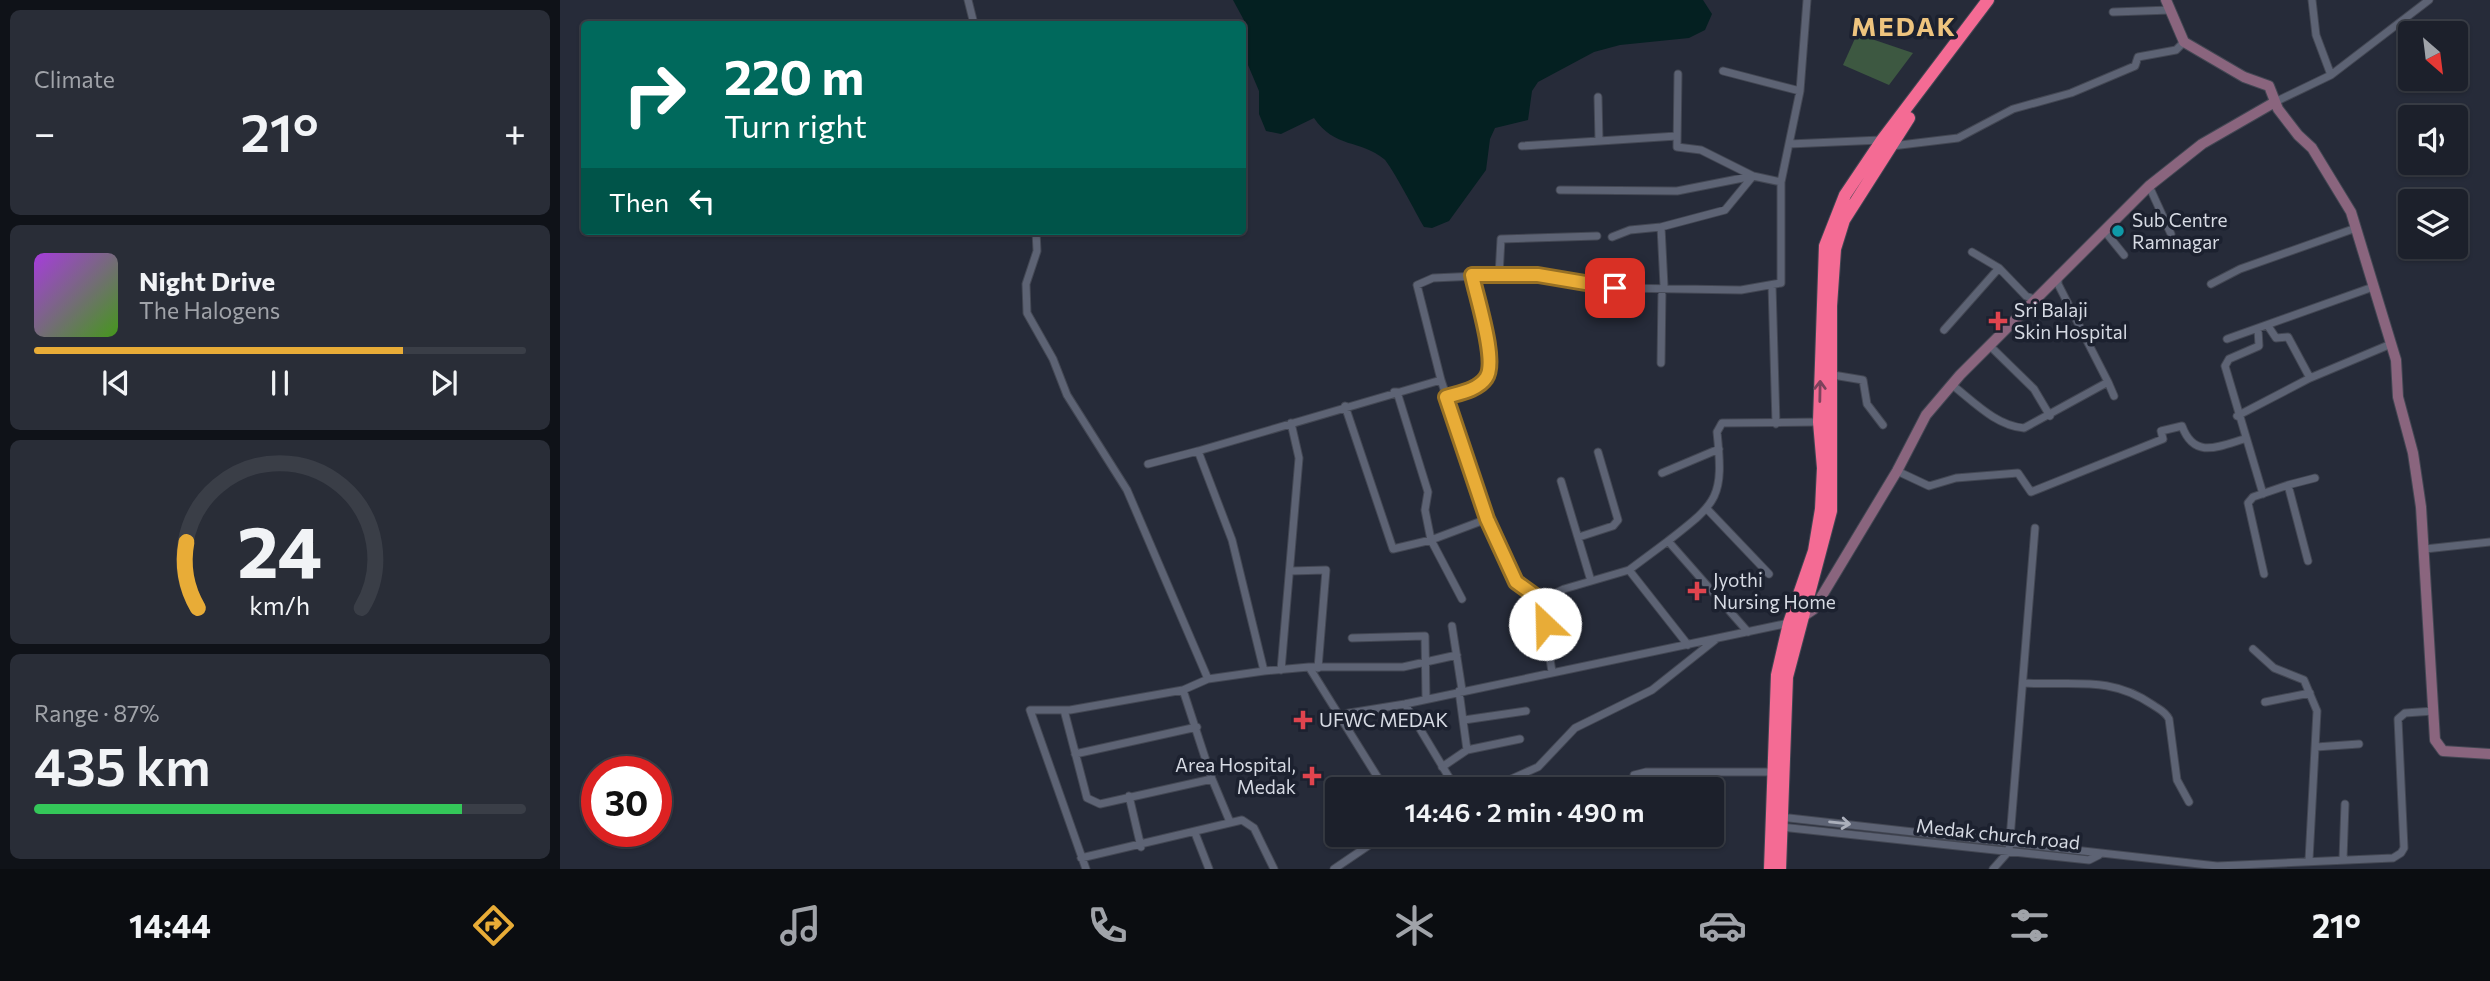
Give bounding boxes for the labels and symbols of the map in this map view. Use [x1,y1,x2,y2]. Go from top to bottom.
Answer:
district label: MEDAK [1851,10,1957,41]
north arrow [2398,21,2468,91]
place label: Sub Centre Ramnagar [2132,208,2228,253]
marker: Sub Centre Ramnagar [2110,223,2126,239]
pin [1585,258,1645,318]
place label: Sri Balaji Skin Hospital [2014,298,2128,343]
marker: Sri Balaji Skin Hospital [1988,311,2008,331]
one-way arrow [1813,379,1827,402]
place label: Jyothi Nursing Home [1713,568,1836,613]
marker: Jyothi Nursing Home [1687,581,1707,601]
position arrow [1508,587,1582,661]
place label: UFWC MEDAK [1319,708,1448,731]
marker: UFWC MEDAK [1293,710,1313,730]
place label: Area Hospital, Medak [1175,753,1296,798]
speed limit sign: 30 [581,756,672,847]
marker: Area Hospital, Medak [1302,766,1322,786]
street label: Medak church road [1915,813,2081,854]
one-way arrow [1828,817,1851,830]

